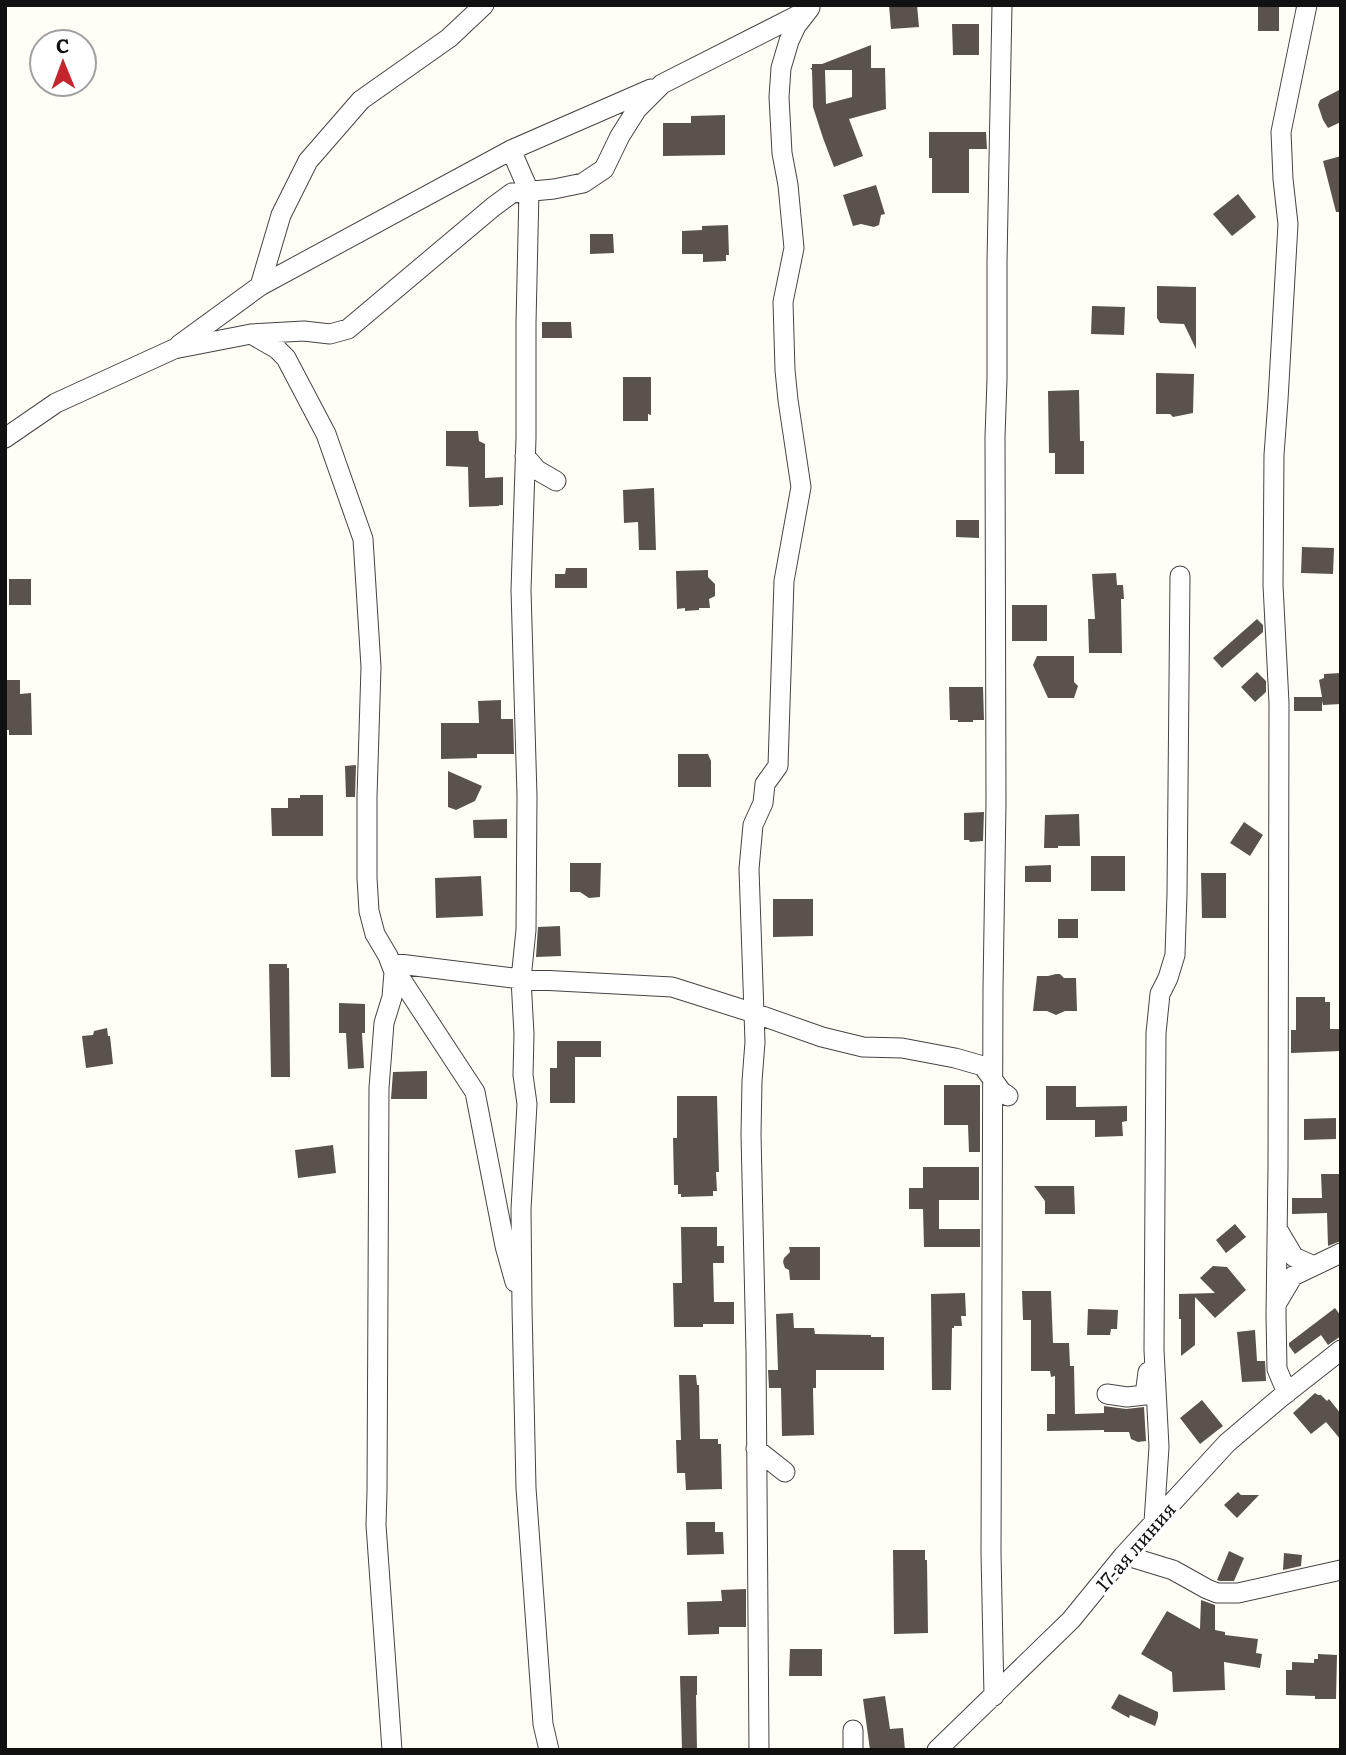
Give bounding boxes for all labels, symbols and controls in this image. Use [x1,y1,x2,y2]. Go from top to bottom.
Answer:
north arrow [28,28,98,98]
text: С [56,31,70,59]
street label: 17-ая линия [1088,1495,1182,1597]

